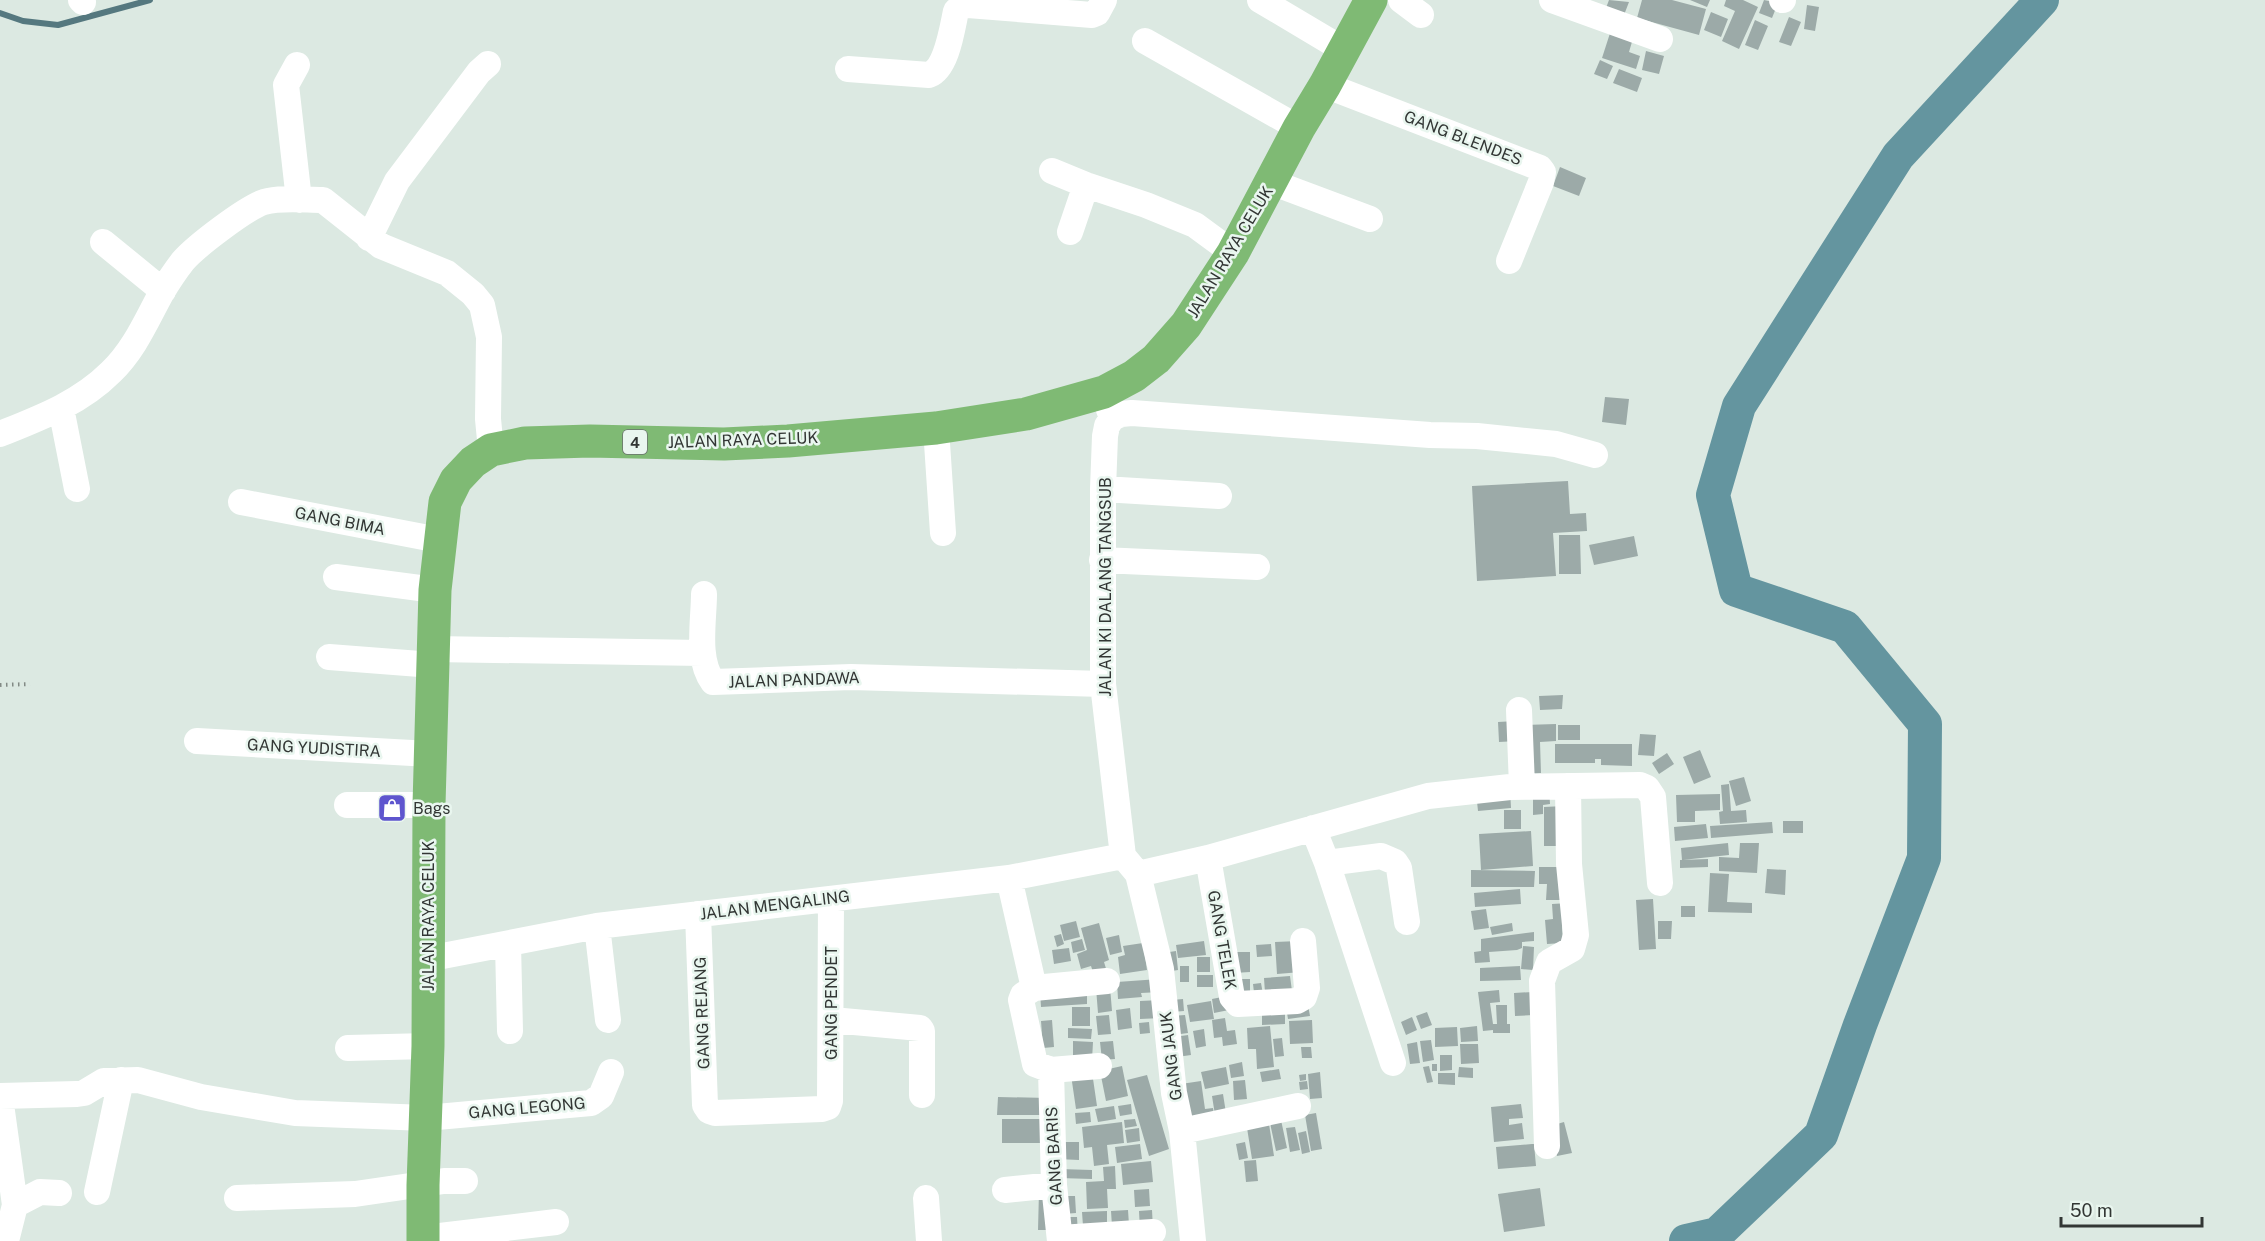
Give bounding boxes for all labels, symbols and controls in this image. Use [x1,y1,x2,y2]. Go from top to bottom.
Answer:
street label: GANG BLENDES [1401,107,1525,169]
street label: JALAN RAYA CELUK [1183,182,1277,321]
street label: JALAN RAYA CELUK [667,428,819,452]
road number: 4 [623,430,647,454]
street label: JALAN KI DALANG TANGSUB [1096,477,1115,697]
street label: GANG BIMA [293,503,387,539]
street label: JALAN PANDAWA [728,668,860,692]
street label: GANG YUDISTIRA [247,735,381,761]
shop icon: Bags [376,792,408,824]
place label: Bags [413,799,450,818]
street label: JALAN RAYA CELUK [419,841,438,991]
street label: JALAN MENGALING [699,886,851,924]
street label: GANG TELEK [1204,889,1240,991]
street label: GANG PENDET [822,946,841,1060]
street label: GANG REJANG [691,956,713,1070]
street label: GANG JAUK [1156,1010,1186,1102]
street label: GANG LEGONG [468,1093,586,1123]
street label: GANG BARIS [1042,1106,1066,1206]
scale bar [2061,1190,2202,1228]
text: 50 m [2070,1200,2113,1221]

